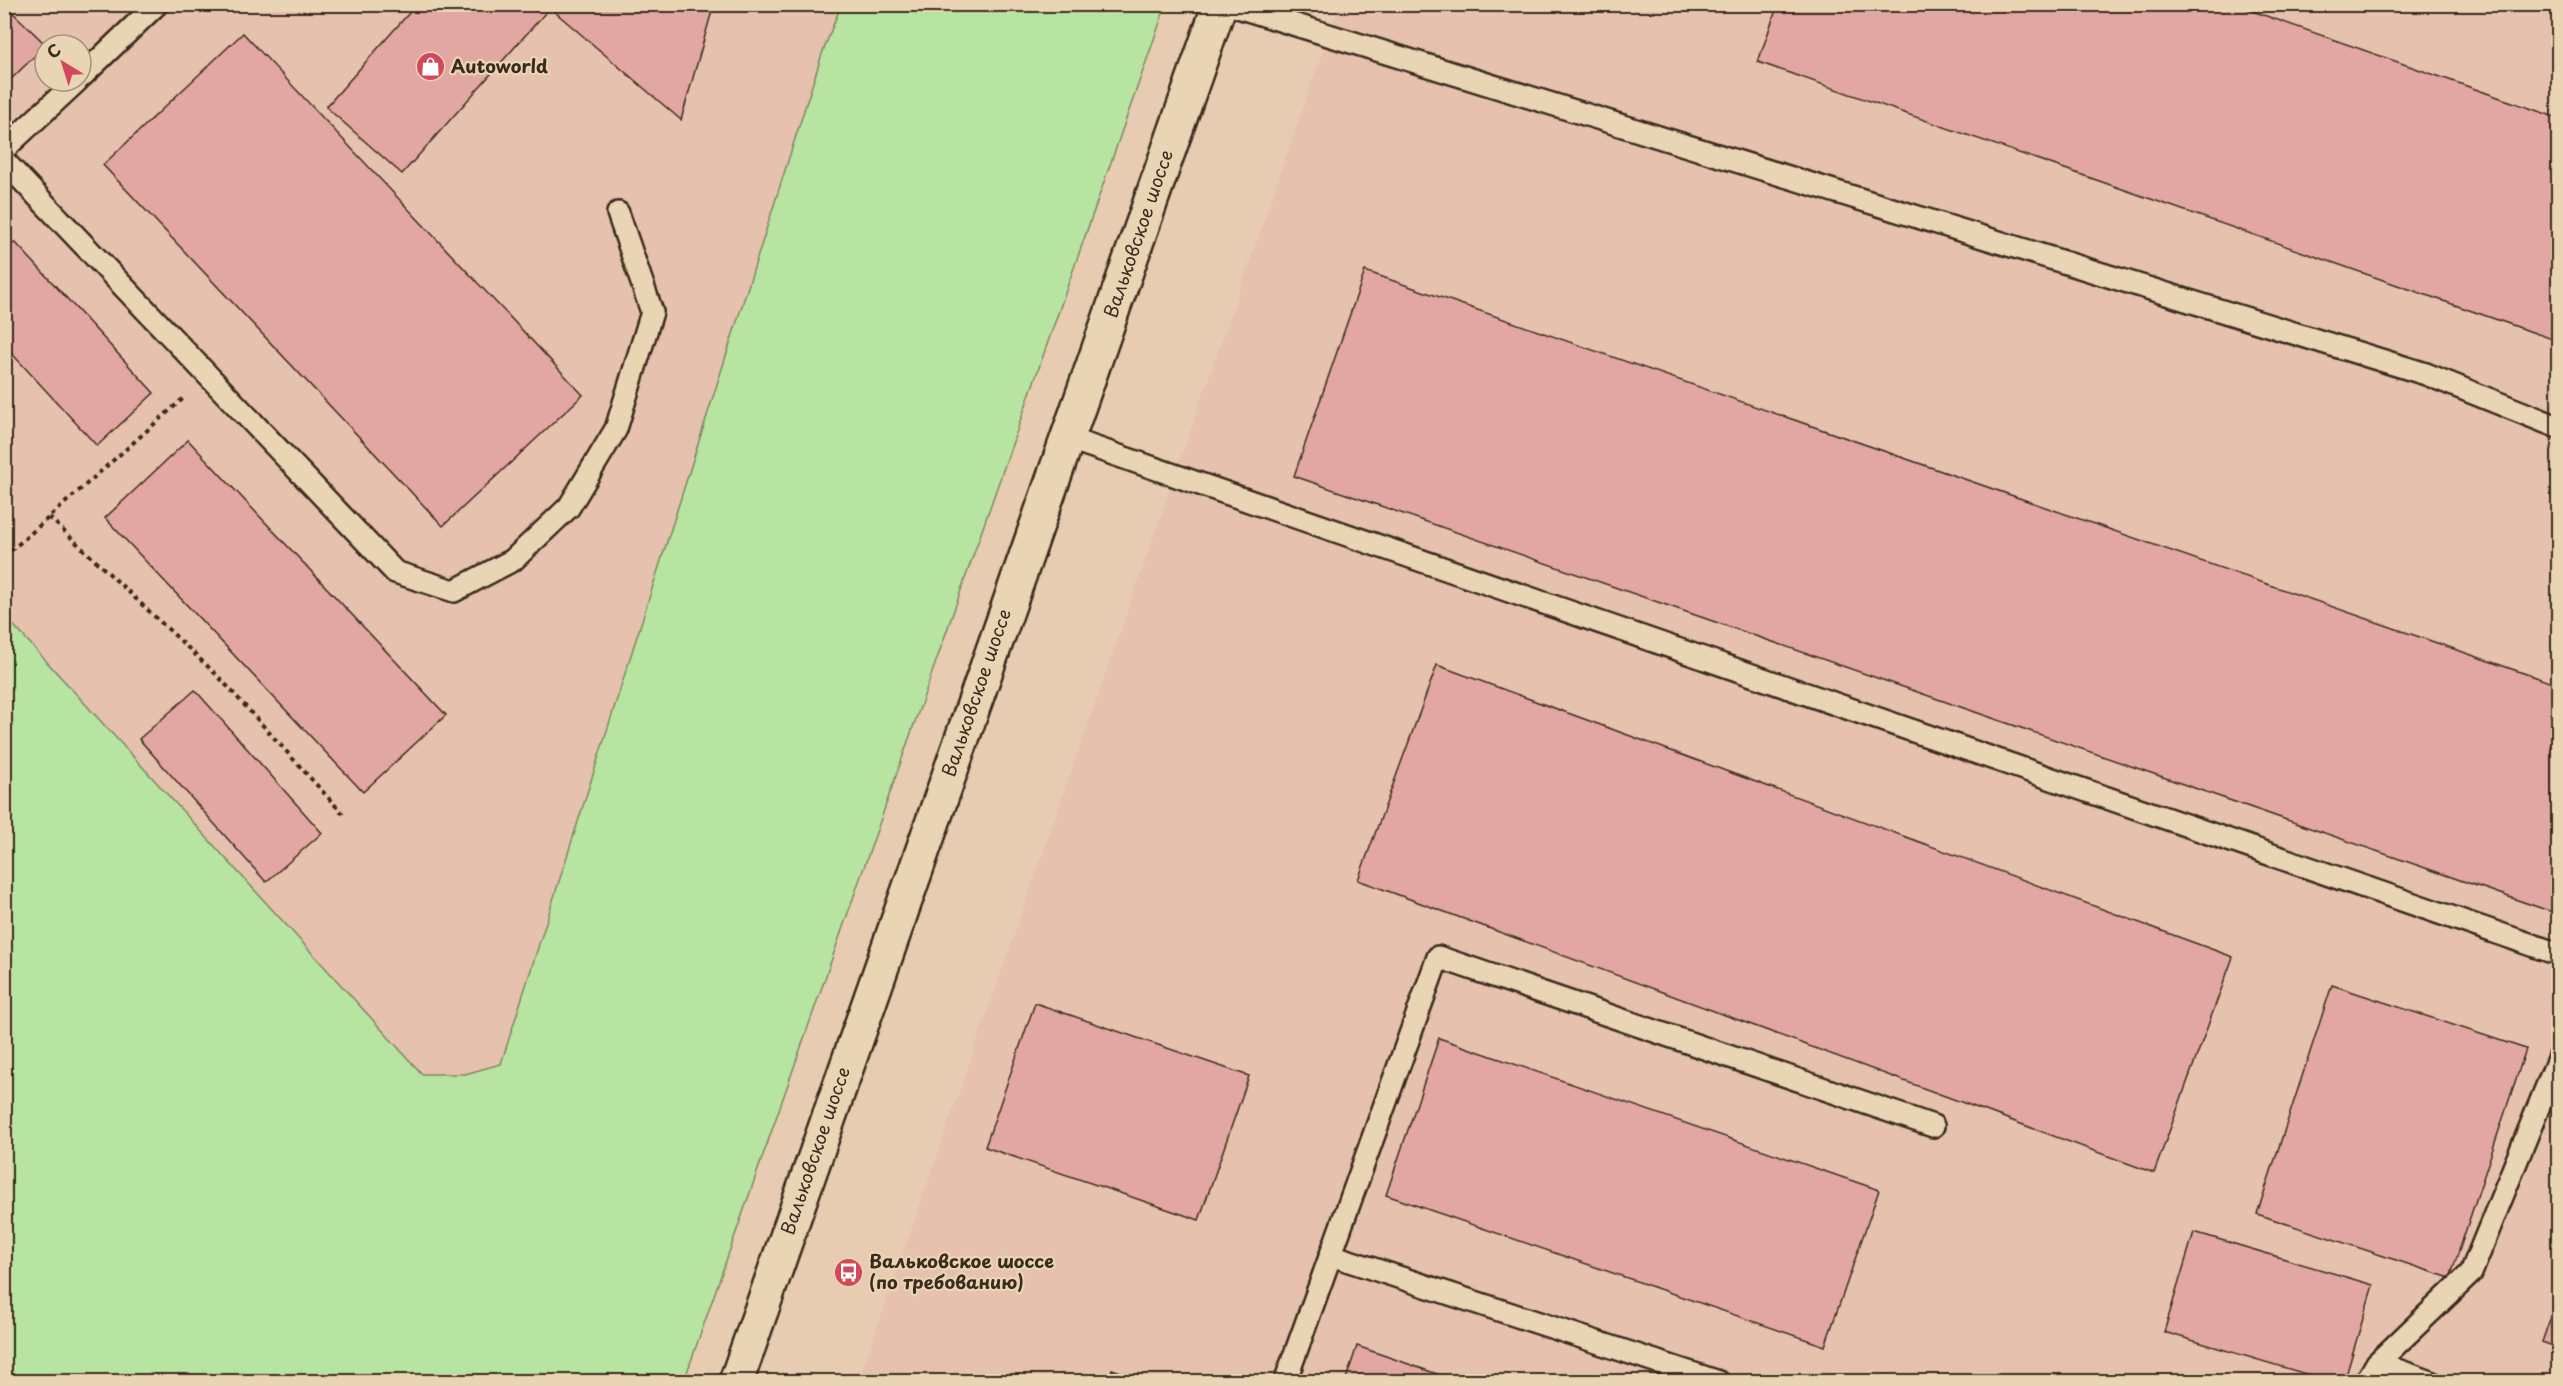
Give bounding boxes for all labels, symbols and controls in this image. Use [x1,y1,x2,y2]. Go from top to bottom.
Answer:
north arrow [33,33,93,93]
text: С [41,37,65,64]
shop icon: Autoworld [414,51,446,83]
place label: Autoworld [451,52,548,79]
street label: Вальковское шоссе [1096,146,1179,321]
street label: Вальковское шоссе [934,605,1017,780]
street label: Вальковское шоссе [773,1063,856,1238]
place label: Вальковское шоссе (по требованию) [869,1247,1054,1295]
bus stop icon: Вальковское шоссе (по требованию) [832,1256,864,1288]

